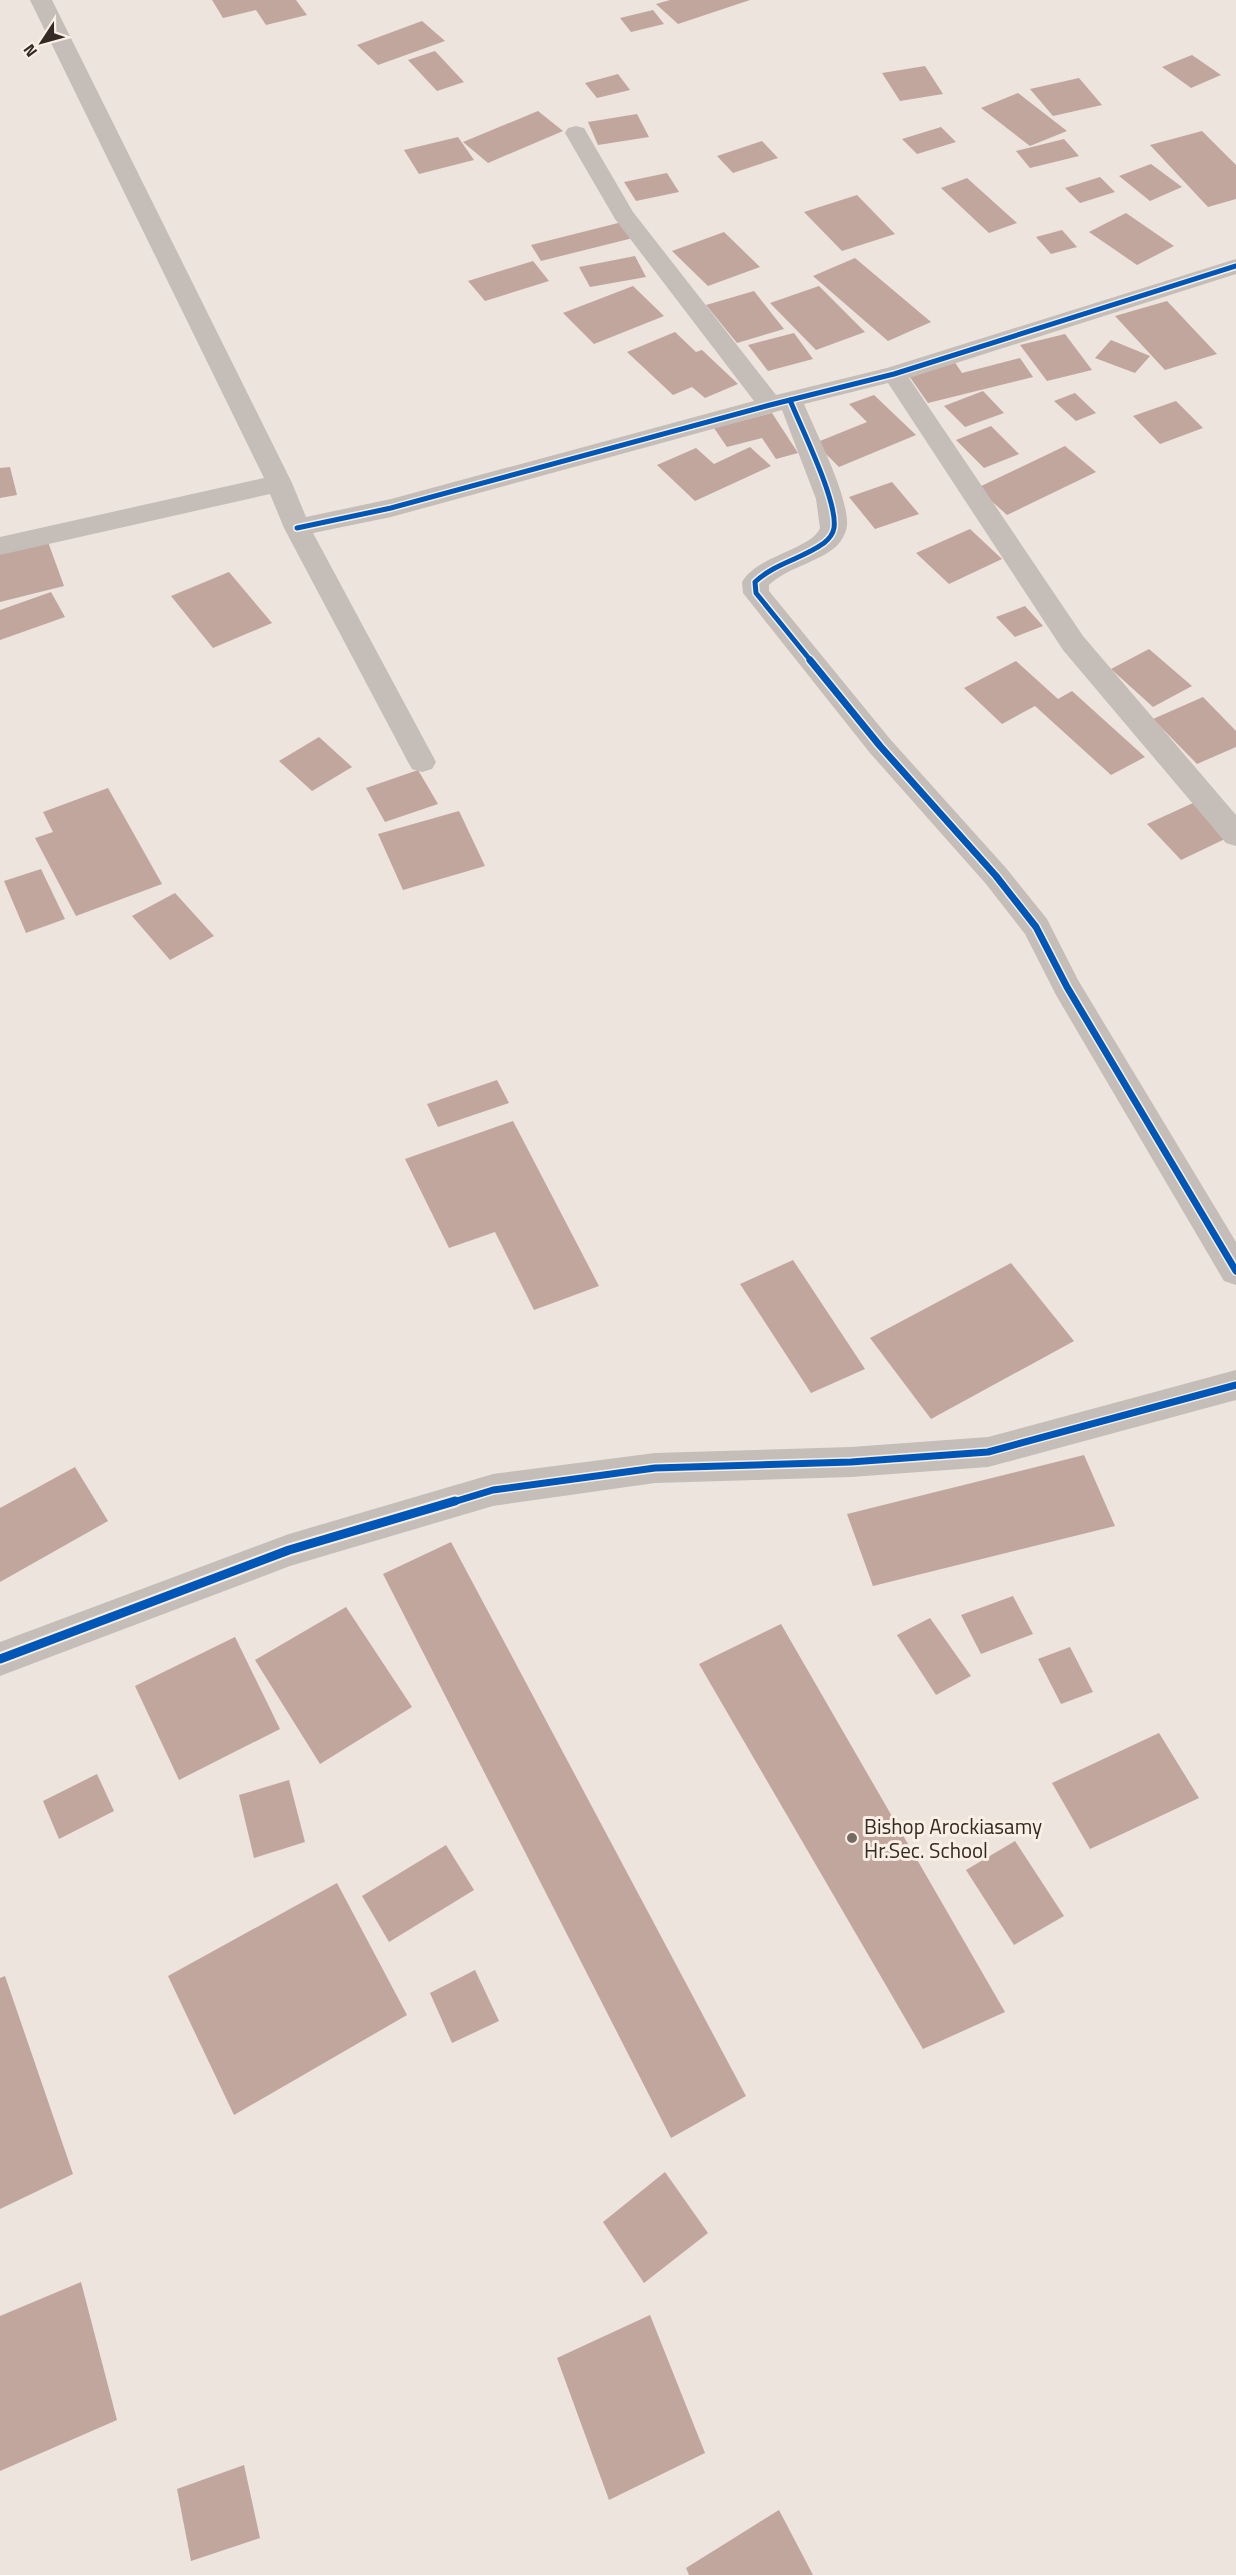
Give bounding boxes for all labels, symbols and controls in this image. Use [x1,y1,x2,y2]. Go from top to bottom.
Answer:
north arrow [12,12,72,72]
text: N [17,39,43,62]
place label: Bishop Arockiasamy Hr.Sec. School [864,1810,1042,1866]
marker: Bishop Arockiasamy Hr.Sec. School [845,1831,859,1845]

